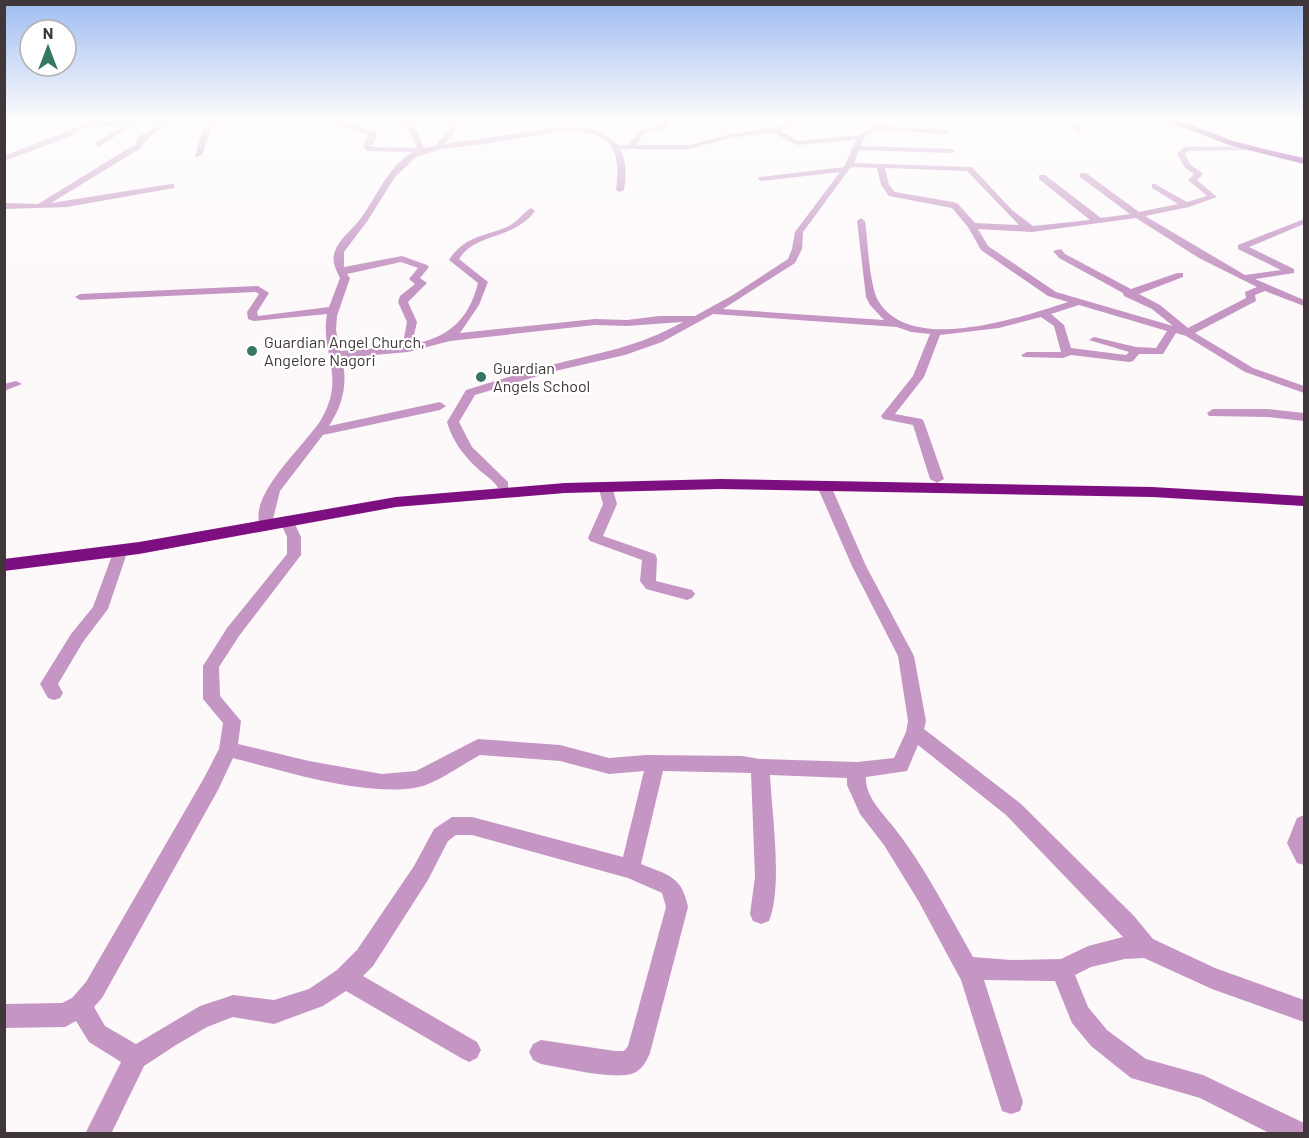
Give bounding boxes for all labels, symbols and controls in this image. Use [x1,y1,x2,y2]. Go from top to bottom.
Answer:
north arrow [18,18,78,78]
text: N [43,23,53,42]
place label: Guardian Angel Church, Angelore Nagori [264,332,425,369]
marker: Guardian Angel Church, Angelore Nagori [245,344,259,358]
place label: Guardian Angels School [493,358,590,395]
marker: Guardian Angels School [474,370,488,384]

